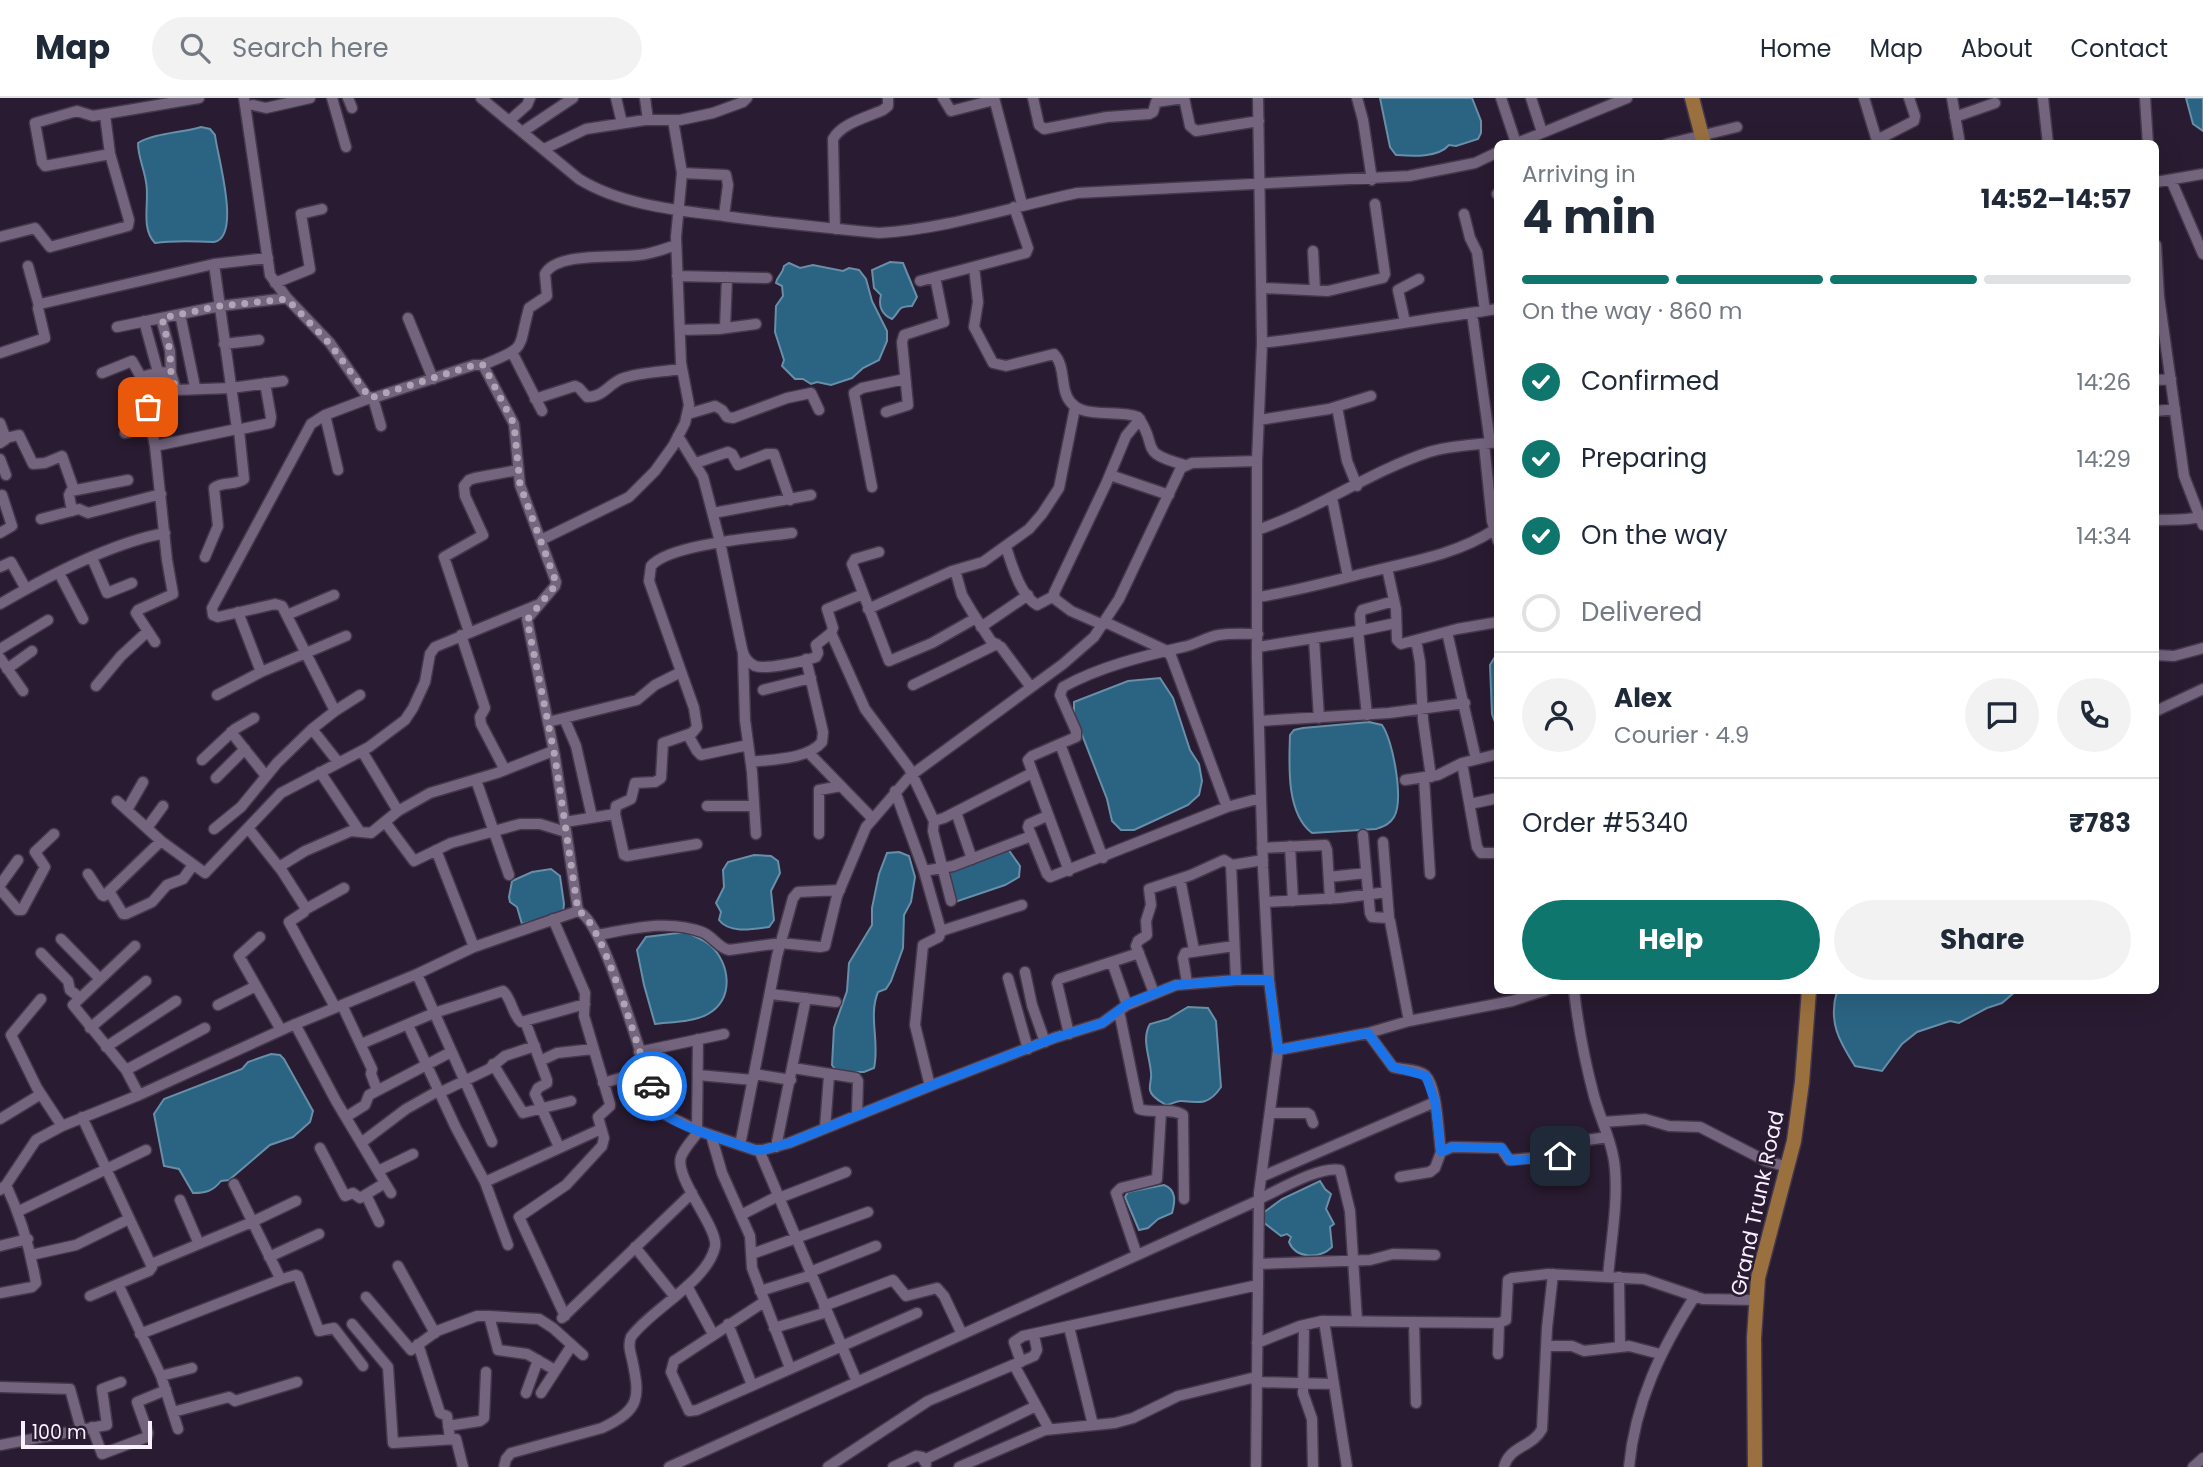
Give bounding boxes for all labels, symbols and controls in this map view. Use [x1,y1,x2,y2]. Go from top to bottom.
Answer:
search box [152,17,642,80]
text: Map [35,24,110,71]
icon: search [176,29,214,67]
text: Search here [232,30,389,66]
text: Home [1760,32,1832,65]
text: Map [1870,32,1923,65]
text: About [1961,32,2032,65]
text: Contact [2070,32,2168,65]
text: Arriving in [1522,158,1636,190]
text: 14:52–14:57 [1981,181,2131,217]
text: 4 min [1522,185,1656,249]
text: On the way · 860 m [1522,295,1742,327]
icon: check [1522,363,1560,401]
text: Confirmed [1581,363,1719,399]
text: 14:26 [2076,366,2131,398]
pin [118,377,178,437]
icon: bag [129,388,167,426]
icon: check [1522,440,1560,478]
text: Preparing [1581,440,1707,476]
text: 14:29 [2077,443,2131,475]
icon: check [1522,517,1560,555]
text: On the way [1581,517,1728,553]
text: 14:34 [2076,520,2131,552]
text: Delivered [1581,594,1702,630]
button: person [1522,678,1596,752]
button: chat [1965,678,2039,752]
button: phone [2057,678,2131,752]
text: Alex [1614,680,1672,716]
text: Courier · 4.9 [1614,719,1749,751]
text: Order #5340 [1522,805,1689,841]
text: ₹783 [2069,805,2131,841]
button: Help [1522,900,1820,980]
button: Share [1834,900,2131,980]
courier [617,1051,687,1121]
icon: car [633,1067,671,1105]
street label: Grand Trunk Road [1723,1108,1791,1298]
pin [1530,1126,1590,1186]
icon: home [1541,1137,1579,1175]
scale bar [21,1418,152,1450]
text: 100 m [32,1419,87,1446]

